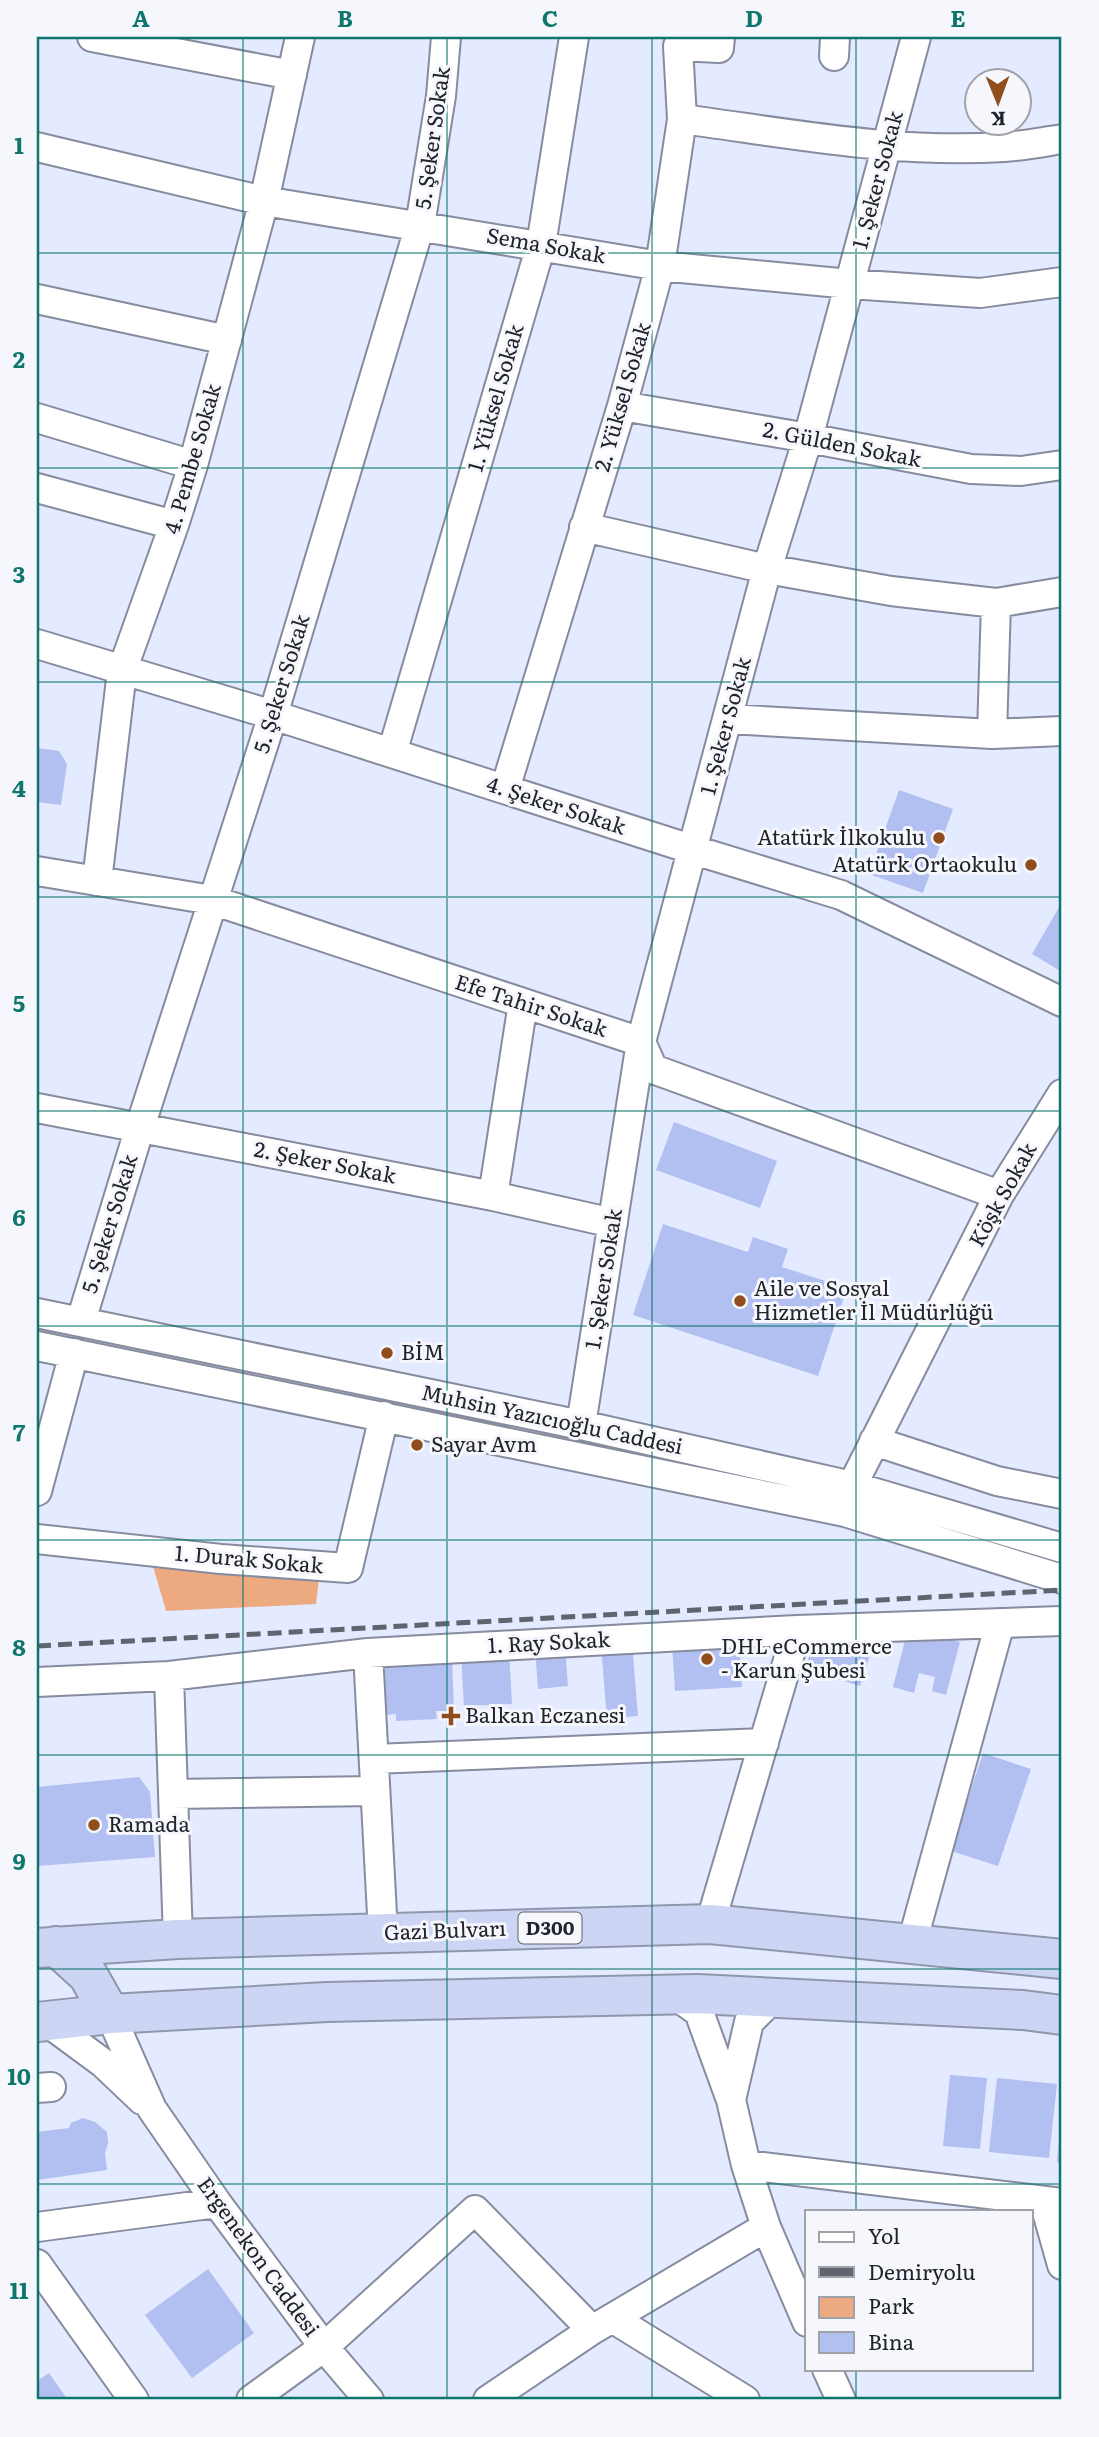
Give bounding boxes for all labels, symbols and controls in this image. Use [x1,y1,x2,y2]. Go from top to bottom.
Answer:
text: A [132,0,150,34]
text: B [337,0,353,34]
text: C [542,0,558,34]
text: D [745,0,763,34]
text: E [950,0,966,34]
street label: 5. Şeker Sokak [405,64,456,211]
north arrow [962,66,1032,136]
text: K [991,106,1006,134]
street label: 1. Şeker Sokak [842,107,909,252]
text: 1 [14,127,24,161]
street label: Sema Sokak [484,218,609,269]
street label: 2. Yüksel Sokak [584,318,657,475]
street label: 1. Yüksel Sokak [458,320,529,475]
text: 2 [13,341,25,375]
street label: 4. Pembe Sokak [154,379,227,537]
street label: 2. Gülden Sokak [761,412,924,473]
text: 3 [13,556,25,590]
street label: 5. Şeker Sokak [244,610,316,757]
street label: 1. Şeker Sokak [690,653,757,798]
street label: 4. Şeker Sokak [483,767,631,841]
text: 4 [12,770,26,804]
place label: Atatürk İlkokulu [757,820,925,851]
marker: Atatürk İlkokulu [931,830,947,846]
place label: Atatürk Ortaokulu [832,847,1017,878]
marker: Atatürk Ortaokulu [1023,857,1039,873]
street label: Efe Tahir Sokak [452,964,612,1043]
text: 5 [13,985,25,1019]
street label: 2. Şeker Sokak [252,1132,399,1190]
street label: Köşk Sokak [959,1136,1042,1252]
street label: 5. Şeker Sokak [72,1150,144,1297]
text: 6 [12,1199,26,1233]
street label: 1. Şeker Sokak [575,1206,628,1351]
place label: Aile ve Sosyal Hizmetler İl Müdürlüğü [754,1271,994,1326]
marker: Aile ve Sosyal Hizmetler İl Müdürlüğü [732,1293,748,1309]
place label: BİM [401,1335,445,1366]
marker: BİM [379,1345,395,1361]
street label: Muhsin Yazıcıoğlu Caddesi [419,1375,686,1460]
text: 7 [13,1414,26,1448]
place label: Sayar Avm [431,1427,537,1458]
marker: Sayar Avm [409,1437,425,1453]
street label: 1. Durak Sokak [174,1536,325,1579]
street label: 1. Ray Sokak [487,1622,611,1659]
text: 8 [12,1629,26,1663]
place label: DHL eCommerce - Karun Şubesi [721,1629,892,1684]
marker: DHL eCommerce - Karun Şubesi [699,1651,715,1667]
place label: Balkan Eczanesi [465,1698,625,1729]
marker: Balkan Eczanesi [443,1708,459,1724]
place label: Ramada [108,1807,190,1838]
marker: Ramada [86,1817,102,1833]
text: 9 [12,1843,26,1877]
street label: Gazi Bulvarı [383,1911,507,1946]
road number: D300 [518,1912,582,1944]
text: 10 [7,2058,31,2092]
street label: Ergenekon Caddesi [192,2169,329,2342]
legend [805,2210,1032,2370]
text: Yol [868,2219,900,2250]
text: Demiryolu [868,2255,976,2286]
text: 11 [9,2272,29,2306]
text: Park [868,2289,914,2320]
text: Bina [868,2325,915,2356]

